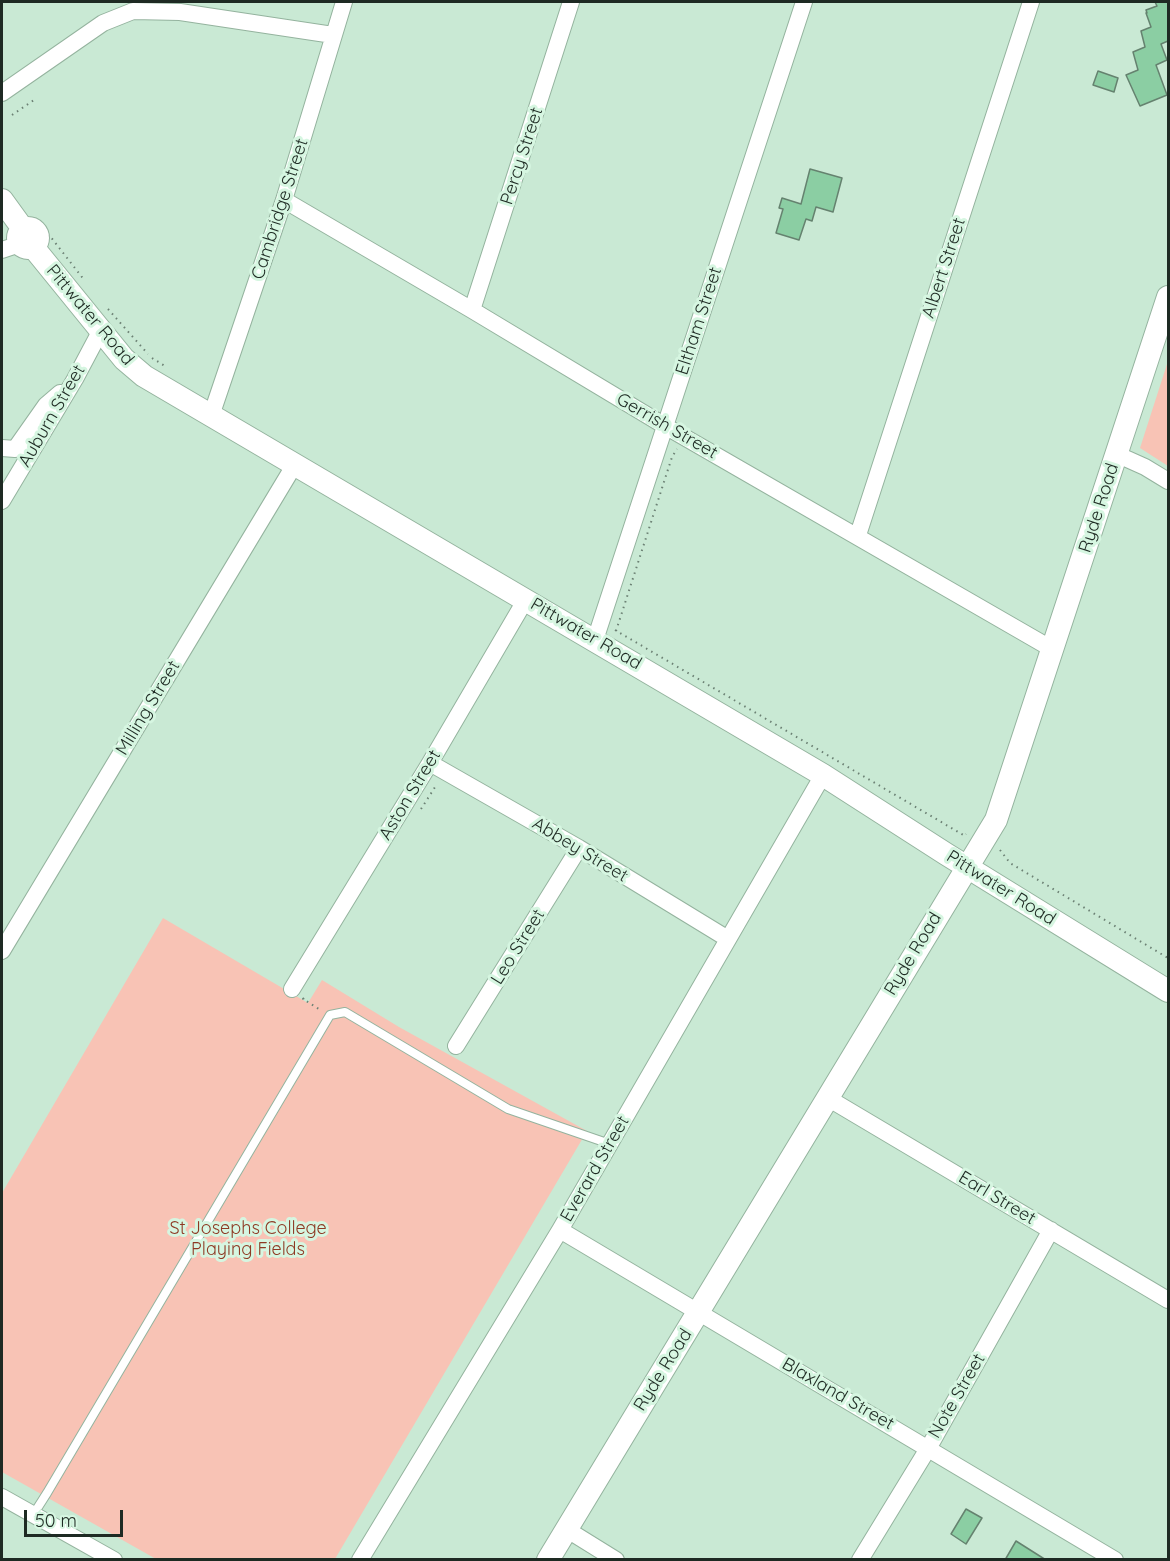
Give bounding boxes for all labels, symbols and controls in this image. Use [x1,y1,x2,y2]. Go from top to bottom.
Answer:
street label: Percy Street [496,105,548,207]
street label: Cambridge Street [247,136,313,282]
street label: Albert Street [918,215,970,321]
street label: Pittwater Road [42,260,138,370]
street label: Eltham Street [671,264,727,378]
street label: Auburn Street [14,361,90,471]
street label: Gerrish Street [613,388,721,464]
street label: Ryde Road [1074,461,1124,555]
street label: Pittwater Road [527,593,645,675]
street label: Milling Street [111,657,185,759]
street label: Aston Street [375,746,445,844]
street label: Abbey Street [528,813,632,887]
street label: Pittwater Road [942,846,1060,930]
street label: Leo Street [486,905,550,989]
street label: Ryde Road [880,909,946,999]
street label: Everard Street [556,1112,634,1226]
street label: Earl Street [954,1167,1040,1229]
park label: St Josephs College Playing Fields [169,1218,327,1260]
street label: Ryde Road [629,1325,697,1415]
street label: Note Street [924,1350,990,1442]
street label: Blaxland Street [778,1353,898,1435]
scale bar [27,1498,126,1536]
text: 50 m [35,1509,77,1532]

